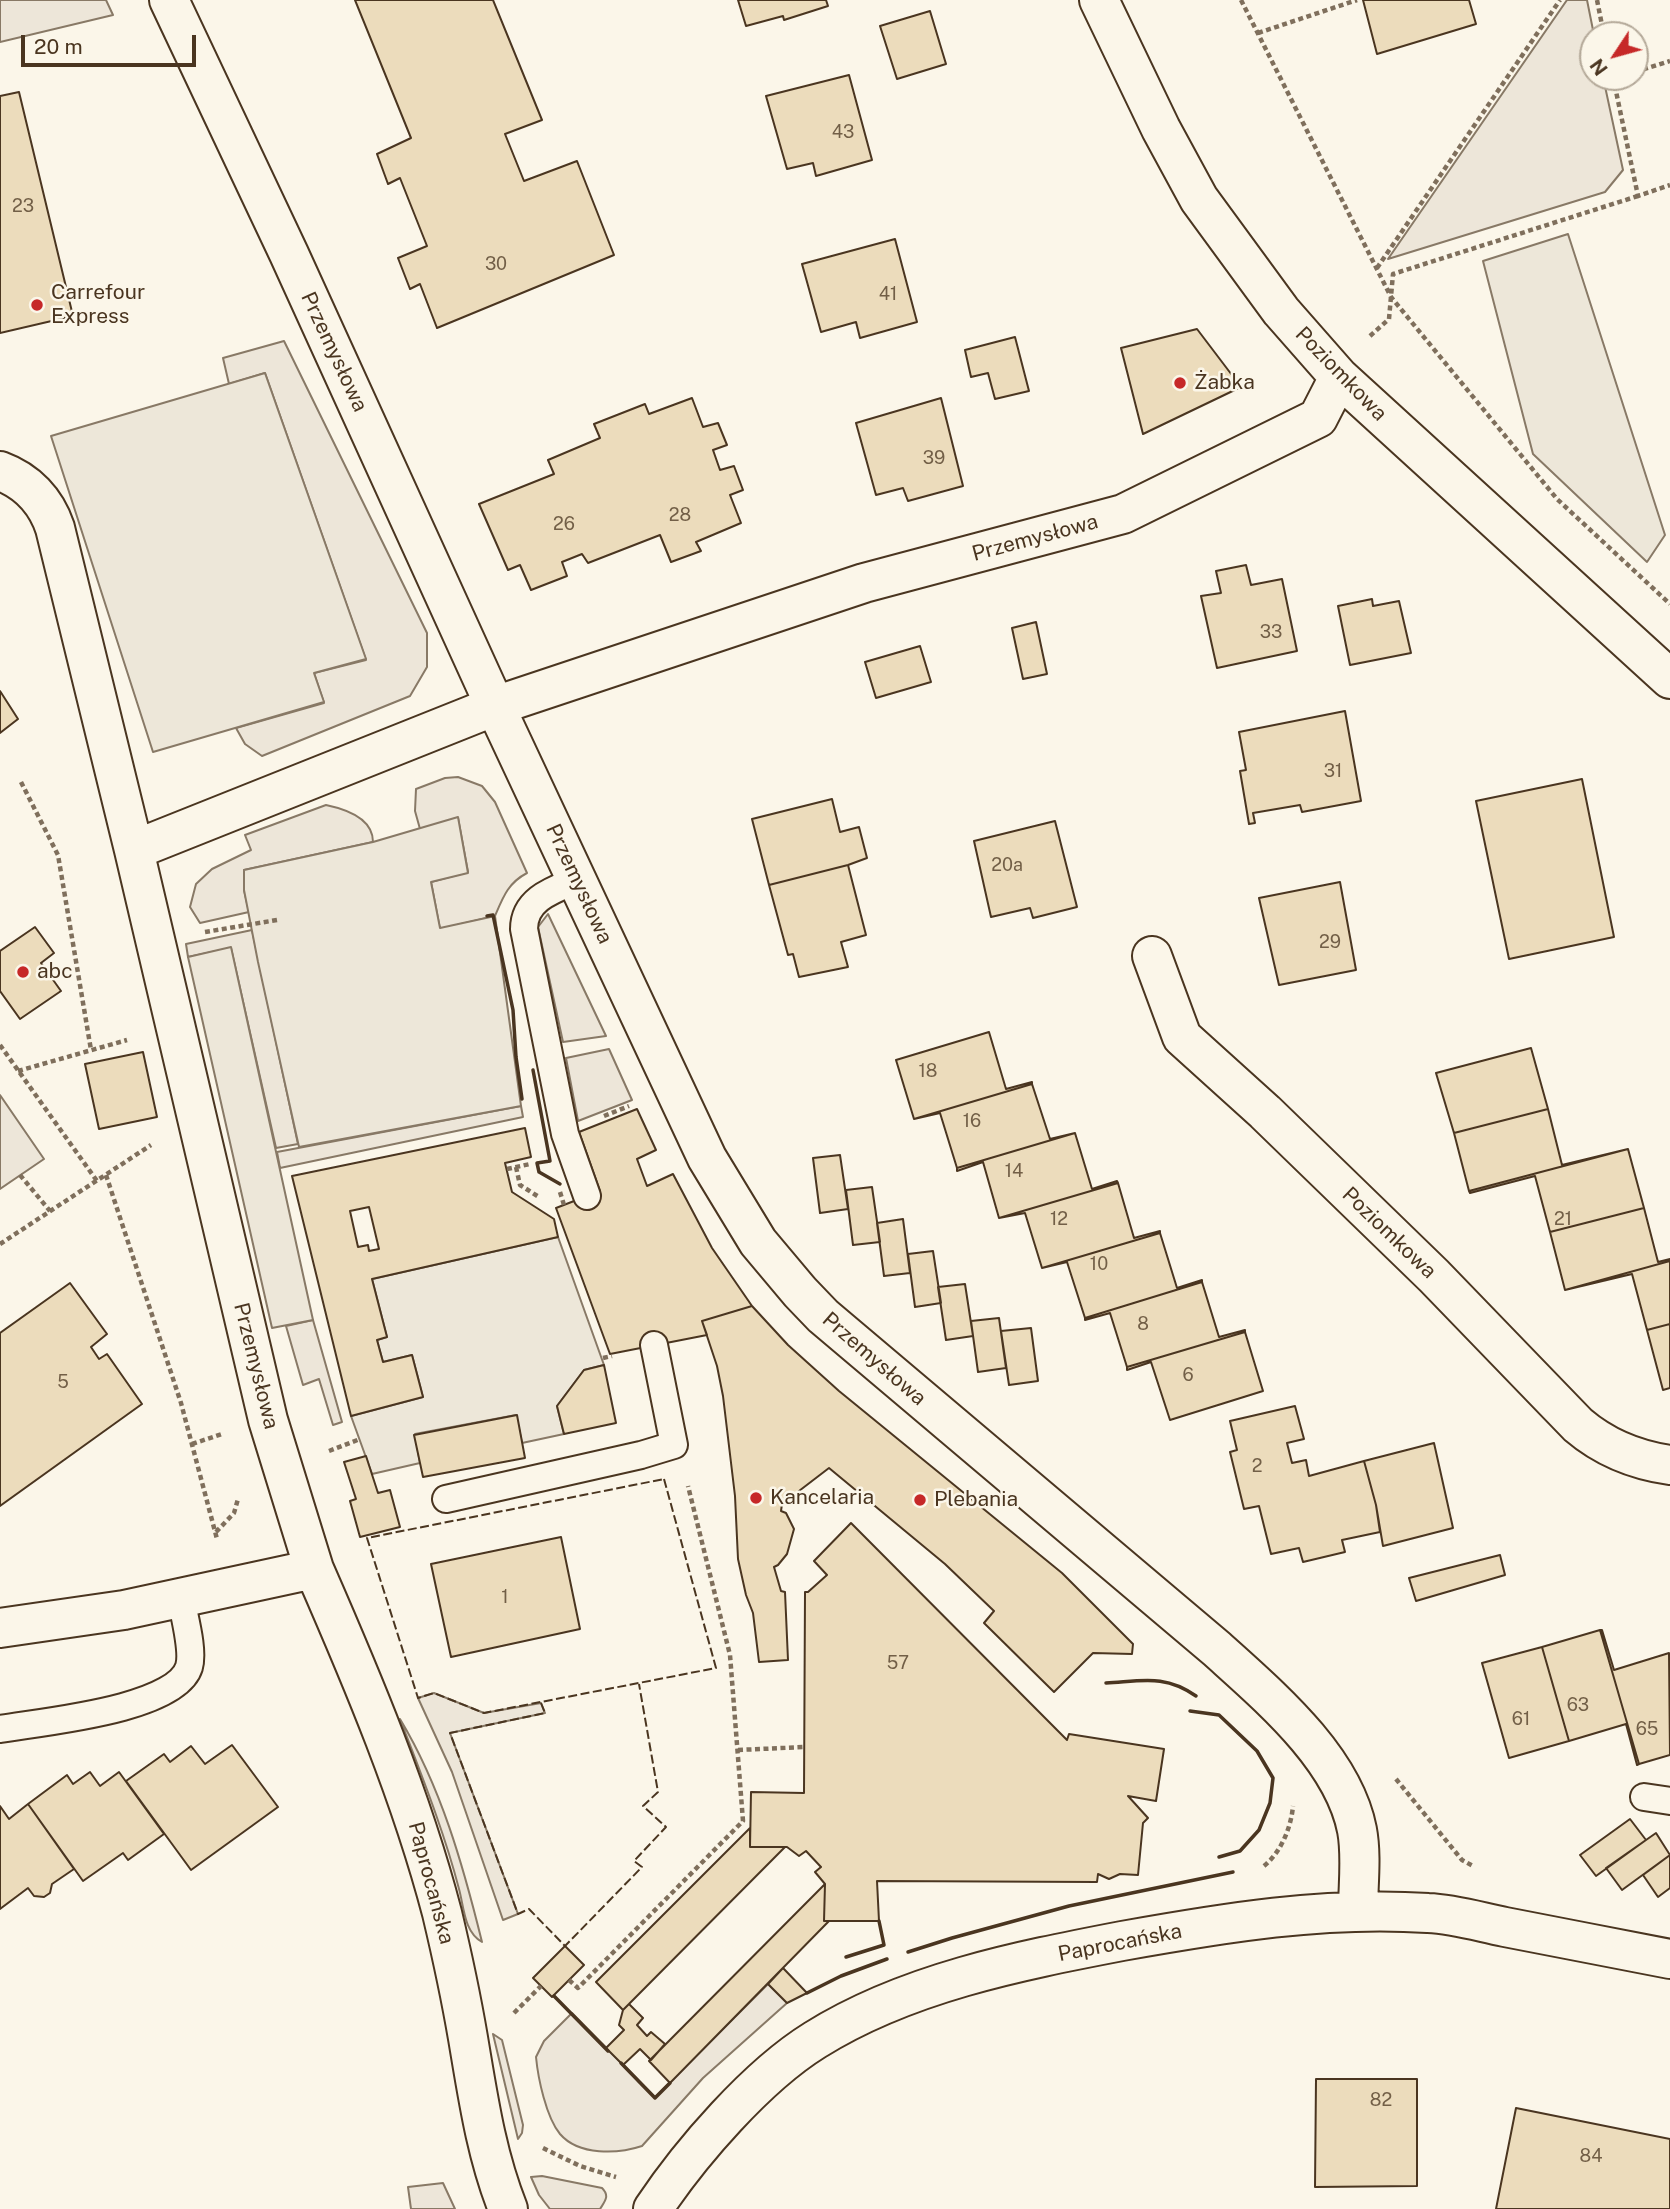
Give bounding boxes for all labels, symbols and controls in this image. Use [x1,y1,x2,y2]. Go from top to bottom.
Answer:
scale bar [24,21,200,65]
north arrow [1579,21,1649,91]
text: 20 m [34,34,83,59]
text: N [1585,55,1612,80]
house number: 43 [832,121,854,143]
house number: 23 [12,195,34,217]
house number: 30 [485,253,507,275]
place label: Carrefour Express [51,280,145,330]
house number: 41 [879,283,897,305]
street label: Przemysłowa [295,288,373,416]
marker: Carrefour Express [29,297,45,313]
street label: Poziomkowa [1290,322,1392,426]
place label: Żabka [1194,370,1255,396]
marker: Żabka [1172,375,1188,391]
house number: 39 [923,447,945,469]
house number: 28 [669,504,691,526]
street label: Przemysłowa [969,509,1101,567]
house number: 26 [553,513,575,535]
house number: 33 [1260,621,1282,643]
house number: 31 [1324,760,1342,782]
street label: Przemysłowa [540,820,618,948]
house number: 20a [991,854,1023,876]
house number: 29 [1319,931,1341,953]
place label: abc [37,959,73,985]
marker: abc [15,964,31,980]
house number: 18 [919,1060,937,1082]
house number: 16 [963,1110,981,1132]
house number: 14 [1005,1160,1023,1182]
street label: Poziomkowa [1337,1182,1441,1284]
house number: 12 [1050,1208,1068,1230]
house number: 21 [1554,1208,1572,1230]
house number: 10 [1090,1253,1108,1275]
street label: Przemysłowa [228,1300,284,1432]
street label: Przemysłowa [817,1307,931,1411]
house number: 8 [1137,1313,1149,1335]
house number: 6 [1182,1364,1194,1386]
house number: 5 [57,1371,69,1393]
house number: 2 [1252,1455,1262,1477]
place label: Kancelaria [770,1485,874,1511]
place label: Plebania [934,1487,1018,1513]
marker: Kancelaria [748,1490,764,1506]
marker: Plebania [912,1492,928,1508]
house number: 1 [501,1586,509,1608]
house number: 57 [887,1652,909,1674]
house number: 63 [1567,1694,1589,1716]
house number: 61 [1512,1708,1530,1730]
house number: 65 [1636,1718,1658,1740]
street label: Paprocańska [403,1819,459,1947]
street label: Paprocańska [1056,1919,1184,1967]
house number: 82 [1370,2089,1392,2111]
house number: 84 [1580,2145,1602,2167]

